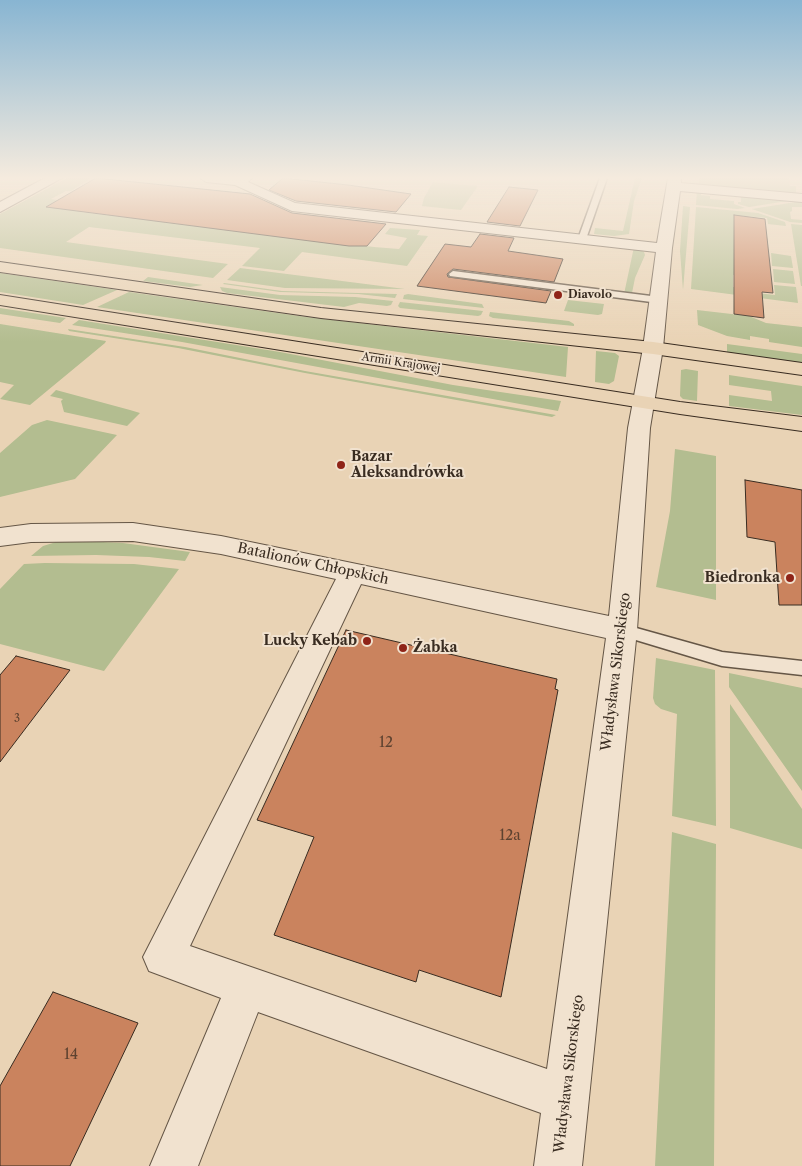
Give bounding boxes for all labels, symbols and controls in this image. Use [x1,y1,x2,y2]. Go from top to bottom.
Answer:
place label: Diavolo [568,288,612,302]
marker: Diavolo [552,289,564,301]
street label: Armii Krajowej [361,350,441,376]
place label: Bazar Aleksandrówka [351,449,464,482]
marker: Bazar Aleksandrówka [335,459,347,471]
street label: Batalionów Chłopskich [236,540,390,588]
place label: Biedronka [705,570,780,586]
marker: Biedronka [784,572,796,584]
street label: Władysława Sikorskiego [598,592,634,752]
place label: Lucky Kebab [263,633,357,649]
marker: Lucky Kebab [361,635,373,647]
place label: Żabka [413,640,457,656]
marker: Żabka [397,642,409,654]
house number: 3 [14,712,20,726]
house number: 12 [379,735,393,751]
house number: 12a [499,828,521,844]
street label: Władysława Sikorskiego [551,994,587,1154]
house number: 14 [64,1047,78,1063]

